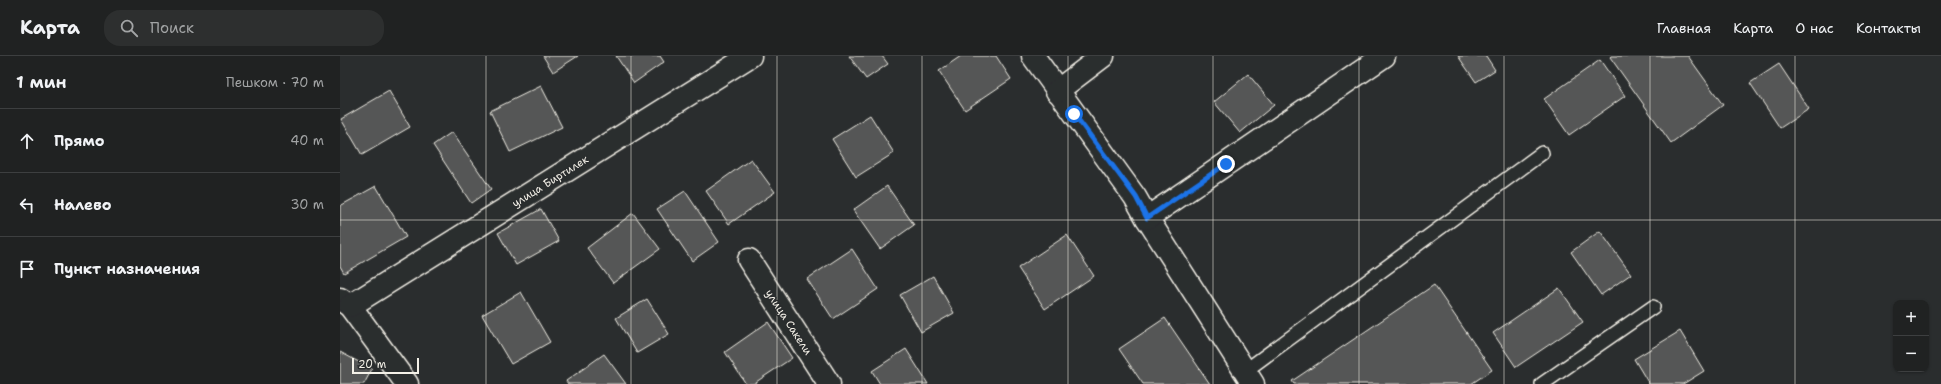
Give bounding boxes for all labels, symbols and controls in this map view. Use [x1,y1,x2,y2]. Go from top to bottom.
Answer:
search box [104,10,384,46]
text: Карта [20,15,80,40]
icon: search [118,17,140,39]
text: Поиск [150,18,194,38]
text: Главная [1657,19,1711,37]
text: Карта [1733,19,1773,37]
text: О нас [1795,19,1834,37]
text: Контакты [1856,19,1921,37]
text: 1 мин [16,71,66,93]
text: Пешком · 70 m [226,74,324,91]
route start [1065,105,1083,123]
icon: ahead [16,130,38,152]
text: Прямо [54,131,104,151]
text: 40 m [290,132,324,149]
street label: улица Биртилек [509,152,592,211]
route end [1217,155,1235,173]
icon: left [16,194,38,216]
text: Налево [54,195,112,215]
text: 30 m [290,196,324,213]
icon: arrive [16,258,38,280]
text: Пункт назначения [54,259,200,279]
street label: улица Сакели [762,287,815,358]
map controls [1893,300,1929,372]
button: + [1893,300,1929,336]
button: − [1893,336,1929,372]
scale bar [352,356,419,375]
text: 20 m [358,357,386,372]

